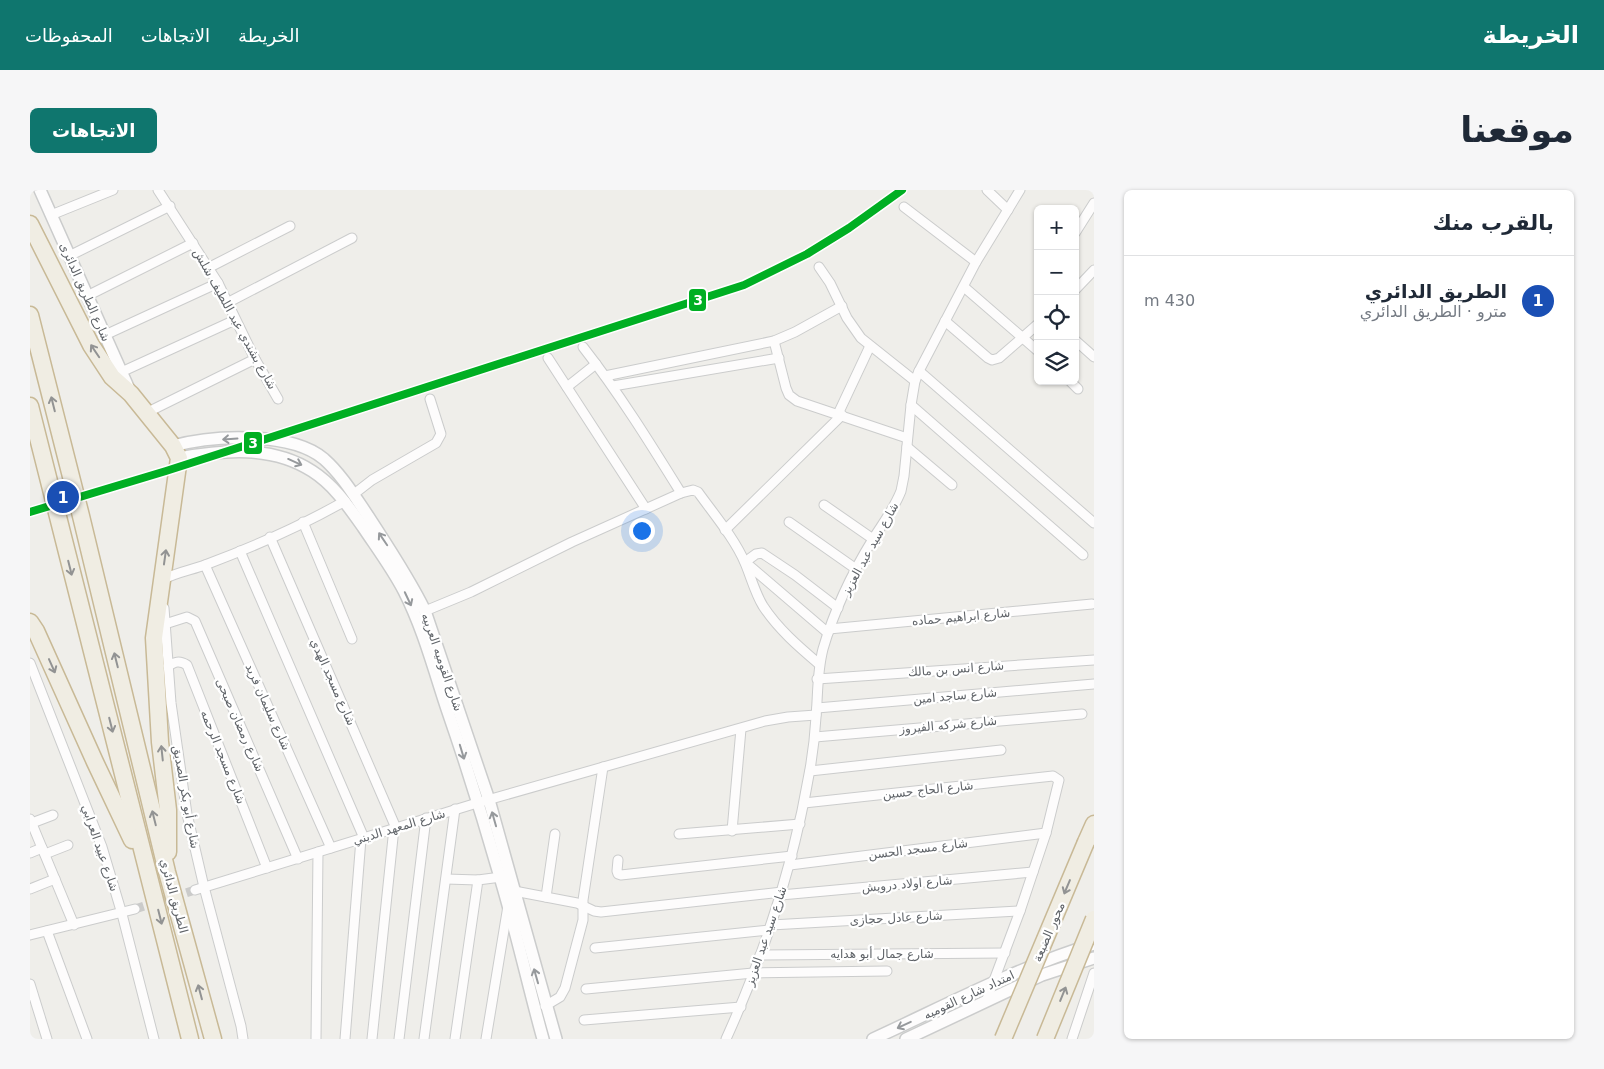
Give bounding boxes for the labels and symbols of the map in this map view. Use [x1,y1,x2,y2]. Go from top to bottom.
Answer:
street label: شارع الطريق الدائرى [56,240,113,344]
street label: شارع بشندي عبد اللطيف شلش [190,246,280,392]
line badge: 3 [688,288,707,312]
text: 3 [693,292,703,308]
one-way arrow [90,345,100,359]
one-way arrow [48,396,57,412]
line badge: 3 [243,431,263,455]
one-way arrow [223,434,239,443]
text: 3 [248,435,258,451]
one-way arrow [287,458,302,468]
pin: 1 [47,478,79,516]
street label: شارع سيد عبد العزيز [838,500,902,599]
your location [629,518,655,544]
one-way arrow [378,532,388,546]
one-way arrow [160,549,170,565]
one-way arrow [66,560,75,576]
one-way arrow [403,591,413,606]
street label: شارع ابراهيم حماده [911,606,1011,629]
street label: شارع القوميه العربيه [418,611,465,713]
street label: شارع مسجد الهدي [307,636,358,728]
one-way arrow [111,652,120,668]
one-way arrow [47,658,57,673]
street label: شارع انس بن مالك [907,659,1005,680]
street label: شارع سليمان فريد [242,662,293,753]
street label: شارع رمضان صبحى [212,676,267,774]
street label: شارع ساجد امين [912,685,998,708]
street label: شارع مسجد الرحمه [197,708,248,806]
street label: شارع شركه الفيروز [898,714,998,737]
one-way arrow [106,717,116,733]
street label: شارع أبو بكر الصديق [169,744,203,850]
one-way arrow [457,744,467,760]
one-way arrow [157,746,166,762]
street label: شارع الحاج حسين [882,778,974,803]
street label: شارع عبيد العرابي [78,803,121,894]
street label: شارع المعهد الديني [351,806,447,849]
one-way arrow [149,810,158,826]
one-way arrow [488,811,498,827]
street label: شارع مسجد الحسن [867,836,969,863]
street label: الطريق الدائري [156,857,191,935]
street label: شارع اولاد درويش [861,873,953,896]
one-way arrow [1062,879,1072,894]
street label: شارع سيد عبد العزيز [742,884,791,989]
street label: محور الضبعة [1030,900,1069,964]
one-way arrow [155,908,165,924]
street label: شارع عادل حجازى [849,909,943,928]
street label: شارع جمال أبو هدايه [830,946,934,962]
one-way arrow [531,968,541,984]
street label: امتداد شارع القوميه [921,968,1017,1023]
one-way arrow [194,984,204,1000]
one-way arrow [1059,987,1069,1002]
one-way arrow [897,1020,912,1030]

